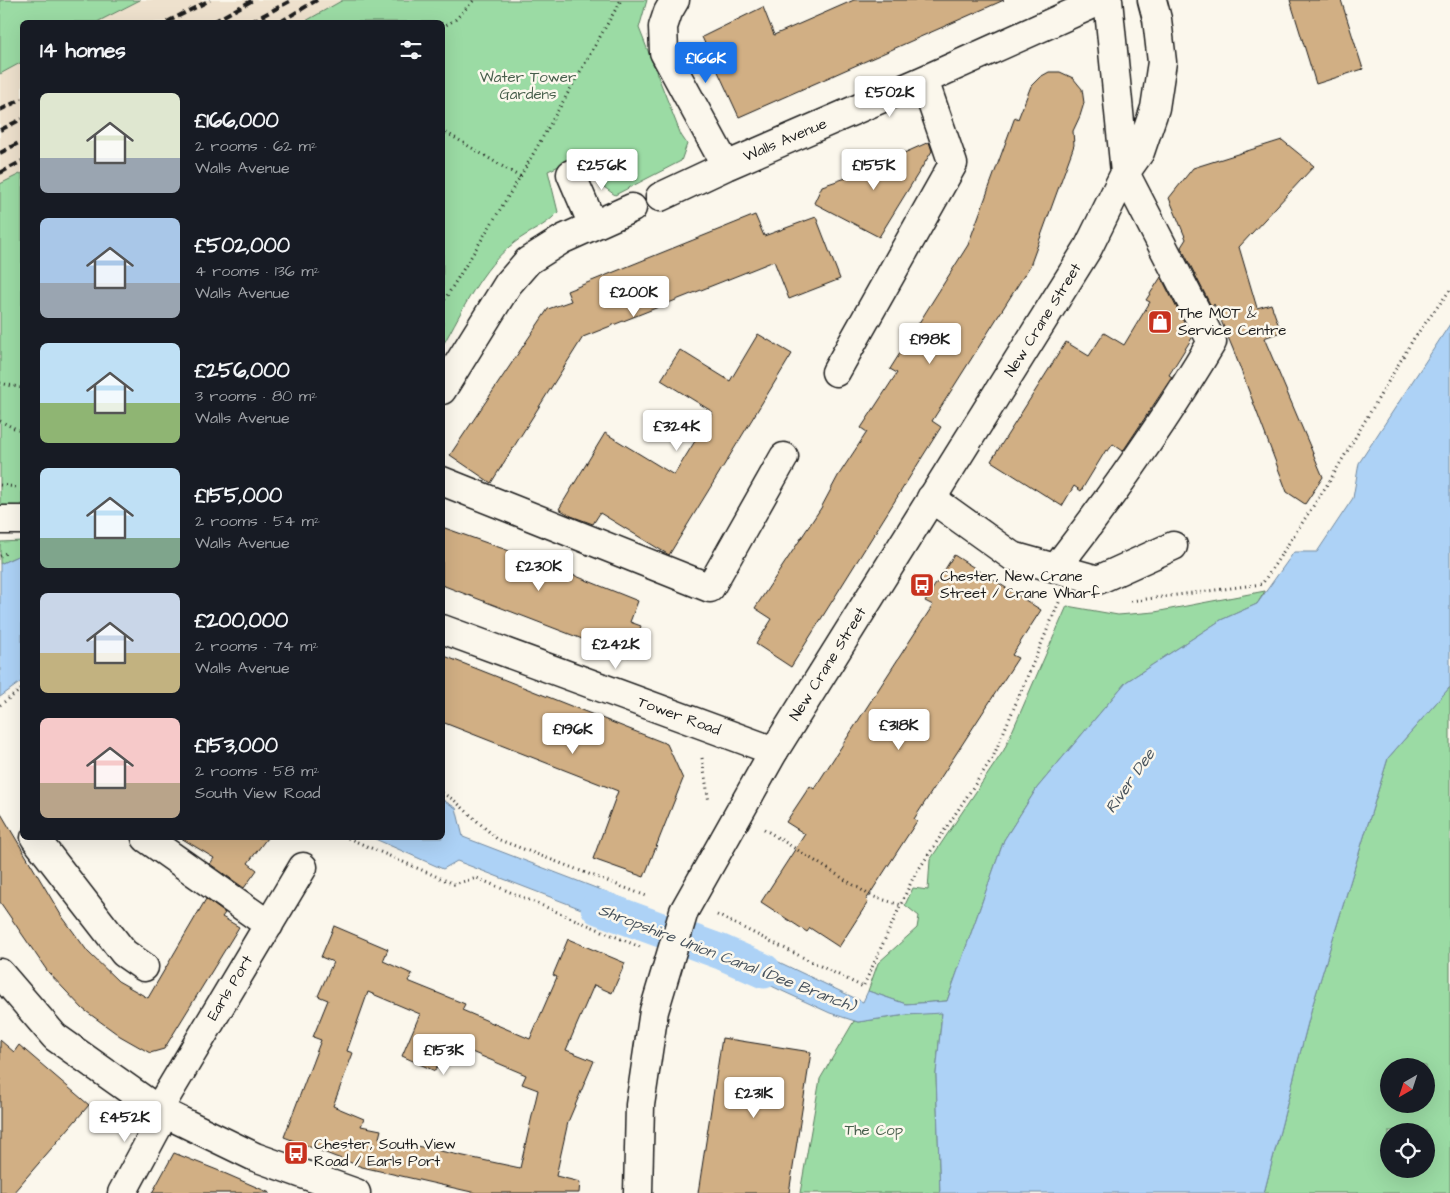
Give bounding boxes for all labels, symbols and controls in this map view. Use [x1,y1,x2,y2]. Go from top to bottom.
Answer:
text: 14 homes [40,36,126,65]
icon: filters [397,36,425,64]
pin: £166K [671,42,741,84]
text: £166K [686,47,726,69]
park label: Water Tower Gardens [480,67,576,105]
pin: £502K [855,76,925,118]
text: £502K [866,81,914,103]
text: £166,000 [195,106,279,135]
icon: home [80,113,140,173]
street label: Walls Avenue [740,113,830,167]
text: 2 rooms · 62 m² [195,135,317,157]
pin: £256K [567,148,637,191]
pin: £155K [839,148,909,191]
text: £256K [578,154,626,176]
text: £155K [852,154,896,176]
text: Walls Avenue [195,157,290,179]
text: £502,000 [195,231,290,260]
icon: home [80,238,140,298]
street label: New Crane Street [1000,259,1086,381]
text: 4 rooms · 136 m² [195,260,320,282]
pin: £200K [599,276,669,318]
text: £200K [610,281,658,303]
text: Walls Avenue [195,282,290,304]
place label: The MOT & Service Centre [1178,303,1286,341]
shop icon: The MOT & Service Centre [1147,309,1173,335]
pin: £198K [895,322,965,365]
text: £198K [910,328,950,350]
text: £256,000 [195,356,290,385]
icon: home [80,363,140,423]
text: 3 rooms · 80 m² [195,385,317,407]
text: Walls Avenue [195,407,290,429]
pin: £324K [642,410,712,452]
text: £324K [654,415,700,437]
text: £155,000 [195,481,282,510]
icon: home [80,488,140,548]
text: 2 rooms · 54 m² [195,510,320,532]
text: Walls Avenue [195,532,290,554]
pin: £230K [504,550,574,592]
text: £230K [516,555,562,577]
place label: Chester, New Crane Street / Crane Wharf [940,566,1100,604]
bus stop icon: Chester, New Crane Street / Crane Wharf [909,572,935,598]
street label: New Crane Street [785,603,871,725]
text: £200,000 [195,606,288,635]
icon: home [80,613,140,673]
pin: £242K [581,628,651,670]
text: £242K [592,633,640,655]
text: 2 rooms · 74 m² [195,635,319,657]
text: Walls Avenue [195,657,290,679]
street label: Tower Road [635,691,724,741]
pin: £318K [864,708,934,751]
pin: £196K [538,712,608,755]
text: £318K [880,714,918,736]
text: £196K [553,718,593,740]
text: £153,000 [195,731,278,760]
icon: home [80,738,140,798]
water label: River Dee [1100,743,1161,817]
text: 2 rooms · 58 m² [195,760,320,782]
text: South View Road [195,782,320,804]
water label: Shropshire Union Canal (Dee Branch) [595,899,860,1018]
street label: Earls Port [202,951,258,1025]
pin: £153K [409,1034,479,1076]
text: £153K [424,1039,464,1061]
north arrow [1380,1058,1435,1112]
map controls [1380,1058,1435,1178]
pin: £231K [719,1076,789,1119]
text: £231K [735,1082,773,1104]
pin: £452K [90,1100,160,1143]
text: £452K [100,1106,150,1128]
park label: The Cop [845,1120,903,1141]
button: locate [1380,1123,1435,1178]
place label: Chester, South View Road / Earls Port [314,1134,456,1172]
bus stop icon: Chester, South View Road / Earls Port [283,1140,309,1166]

